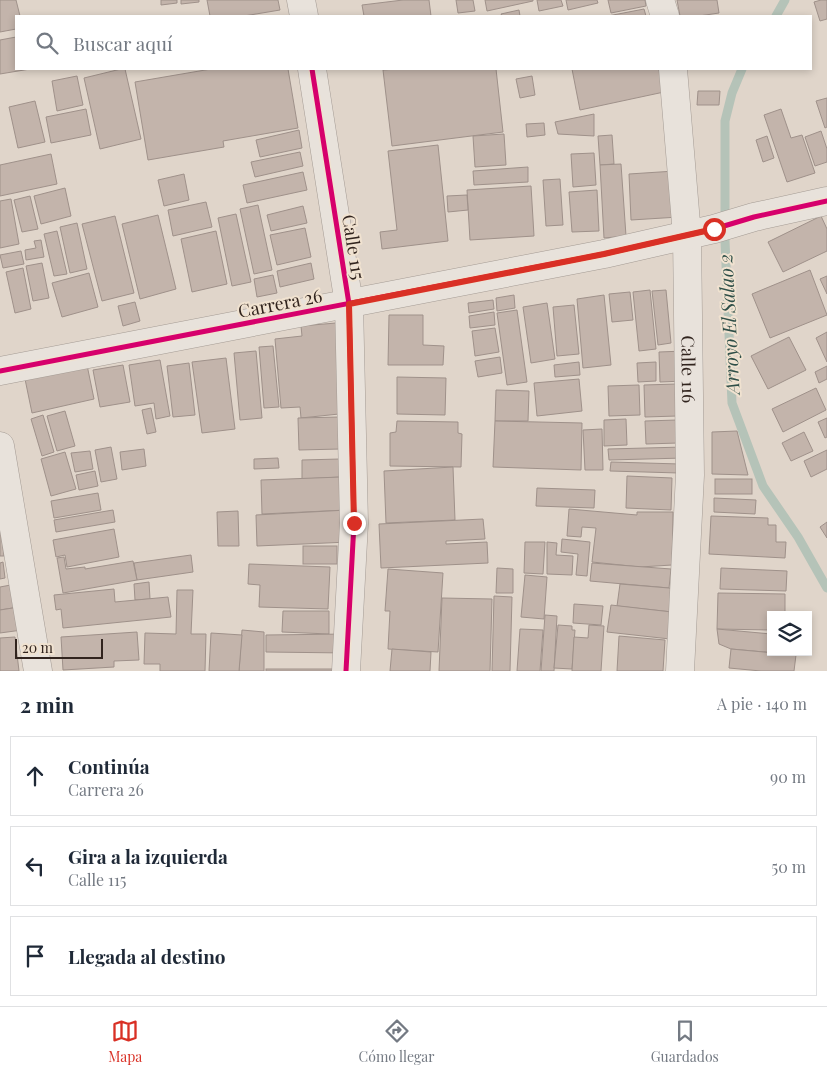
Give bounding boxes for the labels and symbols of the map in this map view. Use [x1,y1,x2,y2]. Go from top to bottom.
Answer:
street label: Calle 115 [337,213,371,281]
route start [703,218,726,241]
water label: Arroyo El Salao 2 [711,253,745,397]
street label: Carrera 26 [236,283,324,323]
street label: Calle 116 [676,335,701,403]
route end [343,512,366,535]
scale bar [15,636,102,659]

